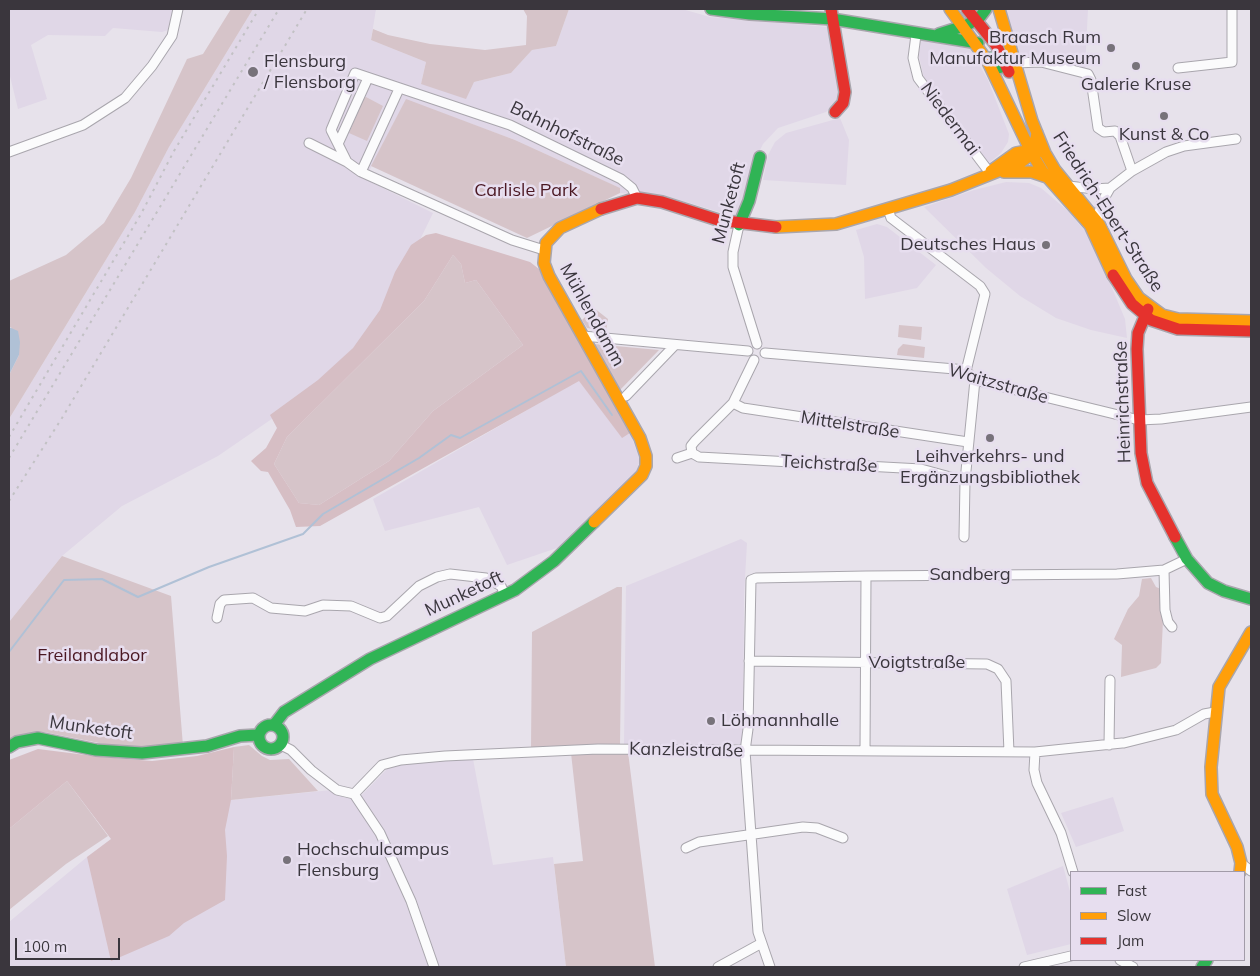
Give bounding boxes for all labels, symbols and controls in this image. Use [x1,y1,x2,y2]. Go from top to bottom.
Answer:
place label: Braasch Rum Manufaktur Museum [929,27,1101,70]
marker: Braasch Rum Manufaktur Museum [1105,42,1117,54]
place label: Flensburg / Flensborg [264,51,356,94]
marker: Galerie Kruse [1130,60,1142,72]
marker: Flensburg / Flensborg [246,65,260,79]
place label: Galerie Kruse [1081,74,1191,96]
street label: Niedermai [916,78,984,160]
street label: Bahnhofstraße [506,97,628,171]
marker: Kunst & Co [1158,110,1170,122]
place label: Kunst & Co [1119,124,1209,146]
street label: Friedrich-Ebert-Straße [1048,128,1168,296]
street label: Munketoft [708,160,750,246]
park label: Carlisle Park [474,180,578,202]
place label: Deutsches Haus [900,234,1036,256]
marker: Deutsches Haus [1040,239,1052,251]
street label: Mühlendamm [555,260,629,370]
street label: Heinrichstraße [1110,341,1136,463]
street label: Waitzstraße [945,359,1051,409]
street label: Mittelstraße [799,407,901,443]
marker: Leihverkehrs- und Ergänzungsbibliothek [984,432,996,444]
place label: Leihverkehrs- und Ergänzungsbibliothek [900,446,1080,488]
street label: Teichstraße [780,451,878,477]
street label: Sandberg [929,564,1011,586]
street label: Munketoft [422,567,506,621]
park label: Freilandlabor [37,645,147,667]
street label: Voigtstraße [869,652,965,674]
place label: Löhmannhalle [721,710,839,732]
street label: Munketoft [48,711,134,745]
marker: Löhmannhalle [705,715,717,727]
street label: Kanzleistraße [629,738,743,762]
place label: Hochschulcampus Flensburg [297,839,449,882]
marker: Hochschulcampus Flensburg [281,854,293,866]
legend [1070,871,1245,961]
text: Fast [1117,881,1147,900]
text: Slow [1117,906,1151,925]
scale bar [18,928,122,960]
text: Jam [1117,931,1144,950]
text: 100 m [23,937,67,956]

